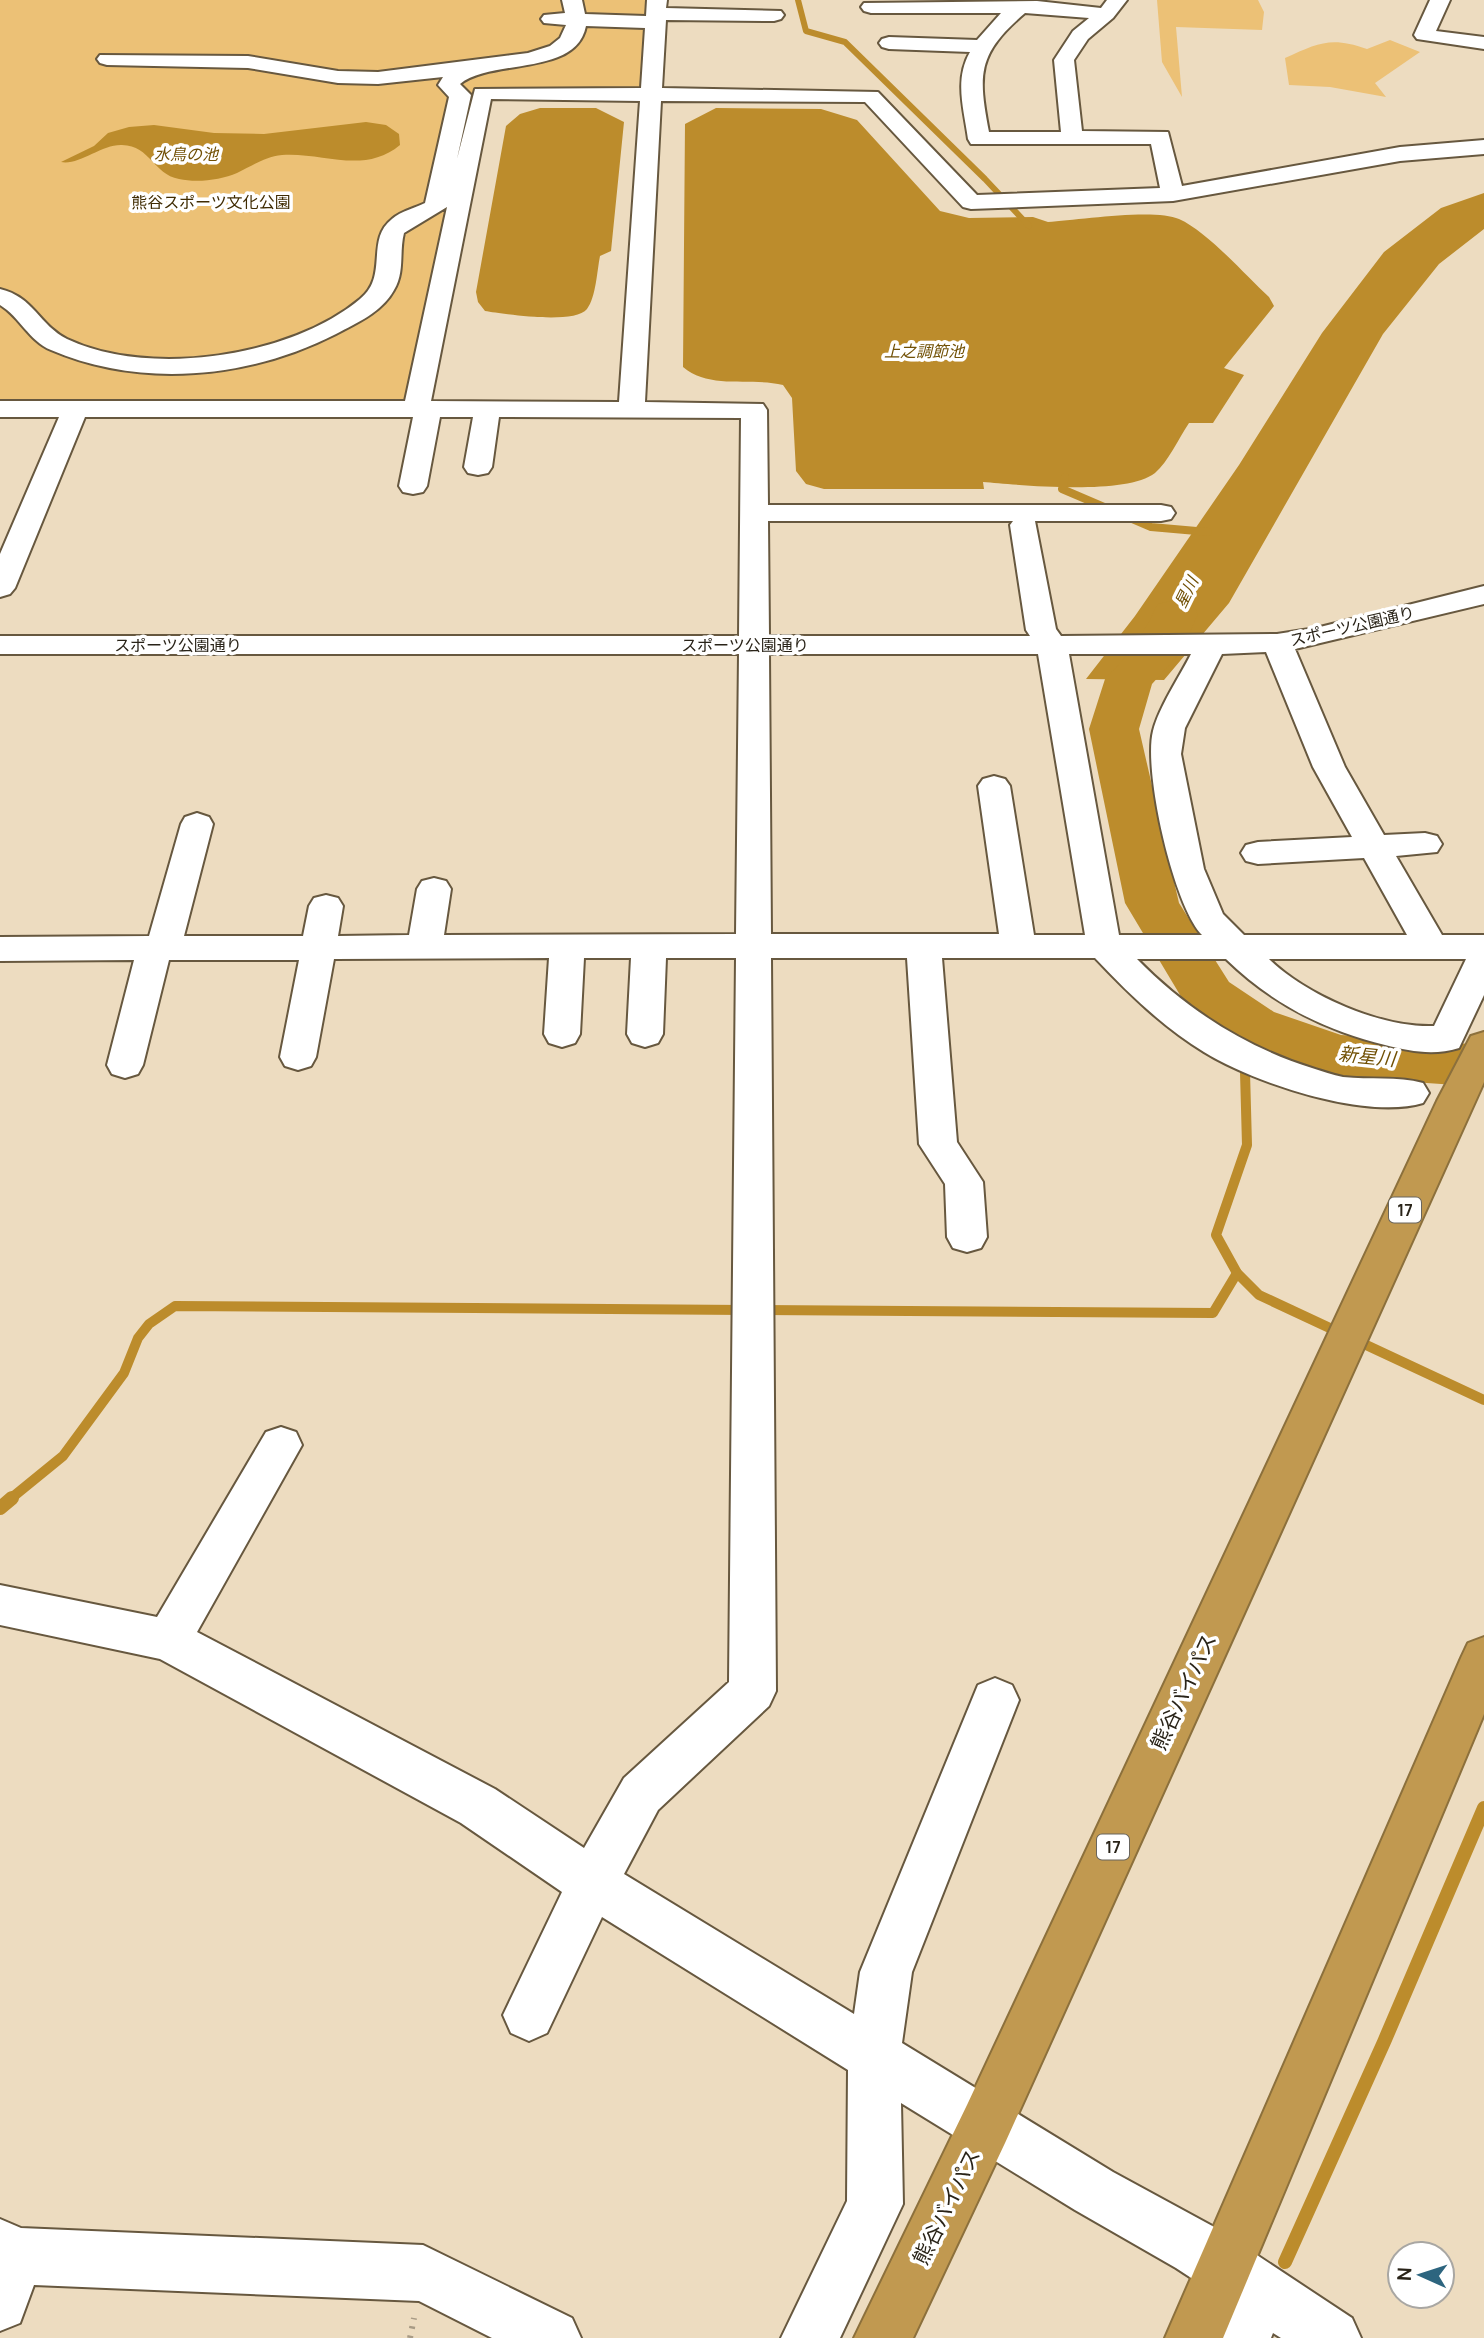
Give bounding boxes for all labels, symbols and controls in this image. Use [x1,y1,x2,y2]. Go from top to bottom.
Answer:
water label: 水鳥の池 [154,143,220,165]
park label: 熊谷スポーツ文化公園 [131,191,291,213]
water label: 上之調節池 [884,340,966,362]
water label: 星川 [1169,571,1204,611]
street label: スポーツ公園通り [1287,601,1417,651]
street label: スポーツ公園通り [114,634,242,656]
street label: スポーツ公園通り [681,634,809,656]
water label: 新星川 [1337,1040,1399,1072]
road number: 17 [1389,1198,1421,1222]
street label: 熊谷バイパス [1144,1629,1222,1754]
road number: 17 [1097,1834,1129,1859]
street label: 熊谷バイパス [906,2144,986,2269]
north arrow [1386,2240,1456,2310]
text: N [1391,2267,1417,2282]

